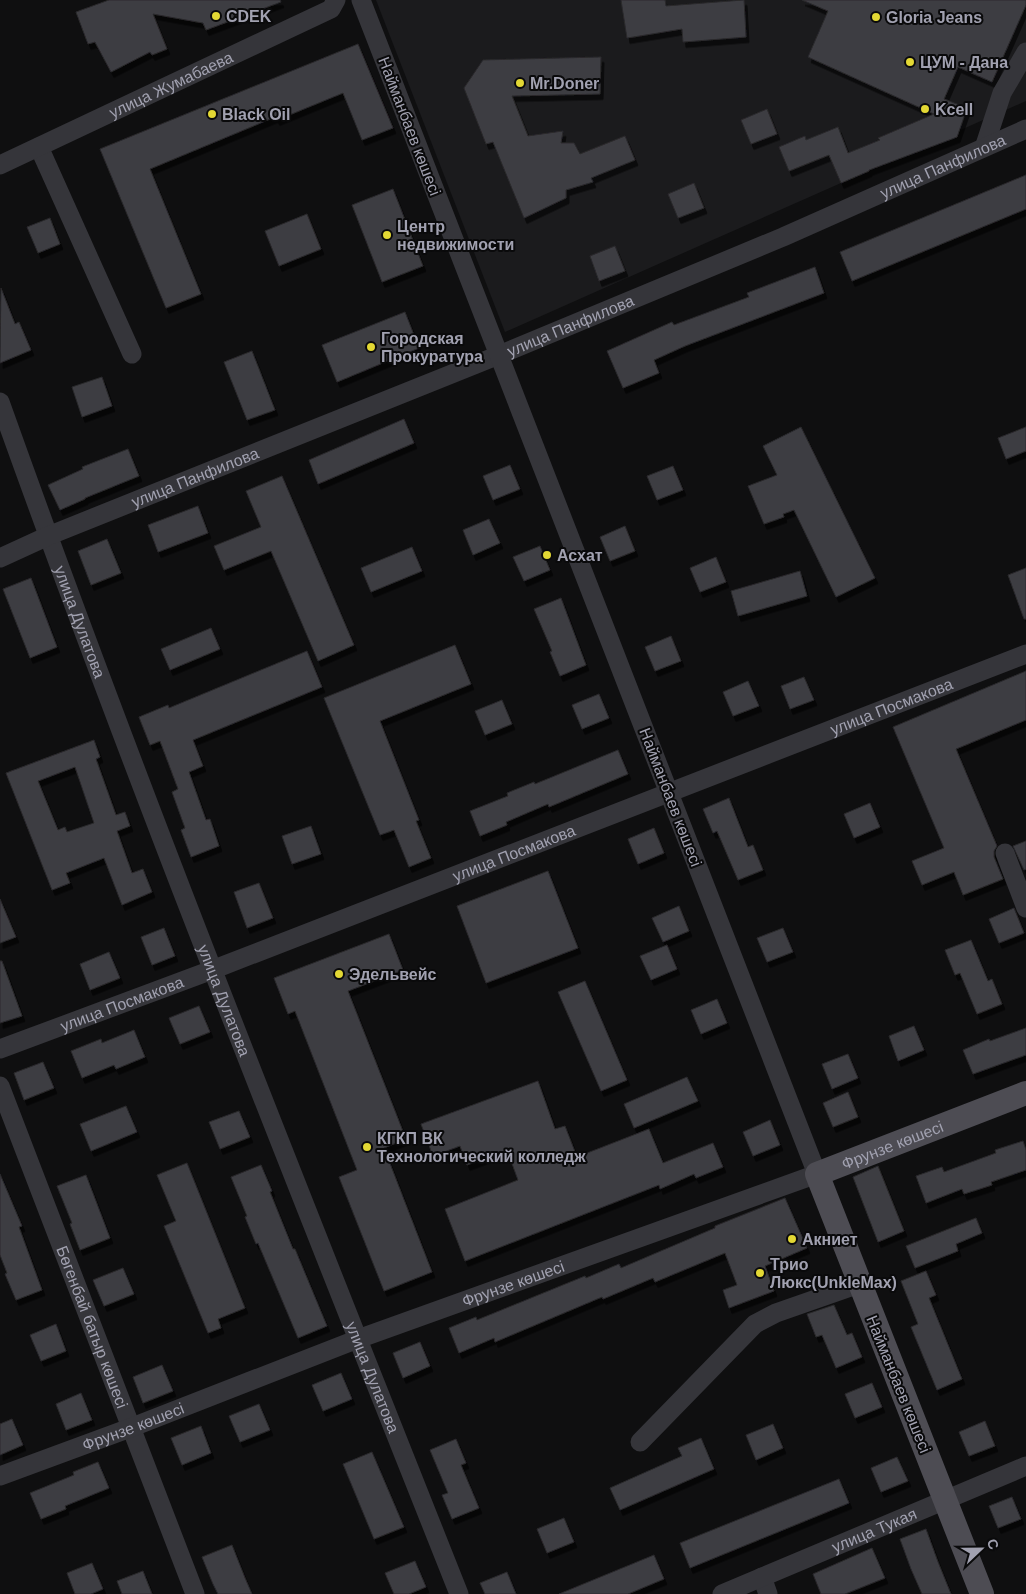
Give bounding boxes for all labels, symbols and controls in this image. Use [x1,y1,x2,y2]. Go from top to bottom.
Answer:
place label: CDEK [226,8,272,25]
place label: Gloria Jeans [886,9,982,26]
marker: CDEK [210,10,222,22]
marker: Gloria Jeans [870,11,882,23]
street label: улица Жумабаева [107,48,236,121]
place label: ЦУМ - Дана [920,54,1008,71]
street label: Найманбаев көшесі [375,55,444,198]
marker: ЦУМ - Дана [904,56,916,68]
place label: Mr.Doner [530,75,599,92]
marker: Mr.Doner [514,77,526,89]
place label: Kcell [935,101,973,118]
marker: Kcell [919,103,931,115]
place label: Black Oil [222,106,290,123]
marker: Black Oil [206,108,218,120]
street label: улица Панфилова [877,131,1008,202]
place label: Центр недвижимости [397,218,514,253]
marker: Центр недвижимости [381,229,393,241]
street label: улица Панфилова [505,292,636,360]
place label: Городская Прокуратура [381,330,483,365]
marker: Городская Прокуратура [365,341,377,353]
street label: улица Панфилова [129,444,261,511]
place label: Асхат [557,547,603,564]
marker: Асхат [541,549,553,561]
street label: улица Дулатова [51,564,108,681]
street label: улица Посмакова [828,675,955,738]
street label: Найманбаев көшесі [636,726,705,869]
street label: улица Посмакова [450,822,578,885]
street label: улица Дулатова [195,942,253,1059]
place label: Эдельвейс [349,966,437,983]
marker: Эдельвейс [333,968,345,980]
street label: улица Посмакова [58,973,186,1035]
street label: Фрунзе көшесі [839,1118,946,1173]
place label: КГКП ВК Технологический колледж [377,1130,586,1165]
marker: КГКП ВК Технологический колледж [361,1141,373,1153]
place label: Акниет [802,1231,858,1248]
marker: Акниет [786,1233,798,1245]
street label: Бөгенбай батыр көшесі [53,1243,131,1411]
place label: Трио Люкс(UnkleMax) [770,1256,897,1291]
street label: Фрунзе көшесі [460,1258,567,1310]
marker: Трио Люкс(UnkleMax) [754,1267,766,1279]
street label: Найманбаев көшесі [863,1313,934,1455]
street label: улица Дулатова [343,1319,402,1436]
street label: Фрунзе көшесі [80,1400,187,1454]
street label: улица Тукая [829,1505,919,1556]
north arrow [956,1524,1006,1574]
text: С [984,1536,1002,1552]

